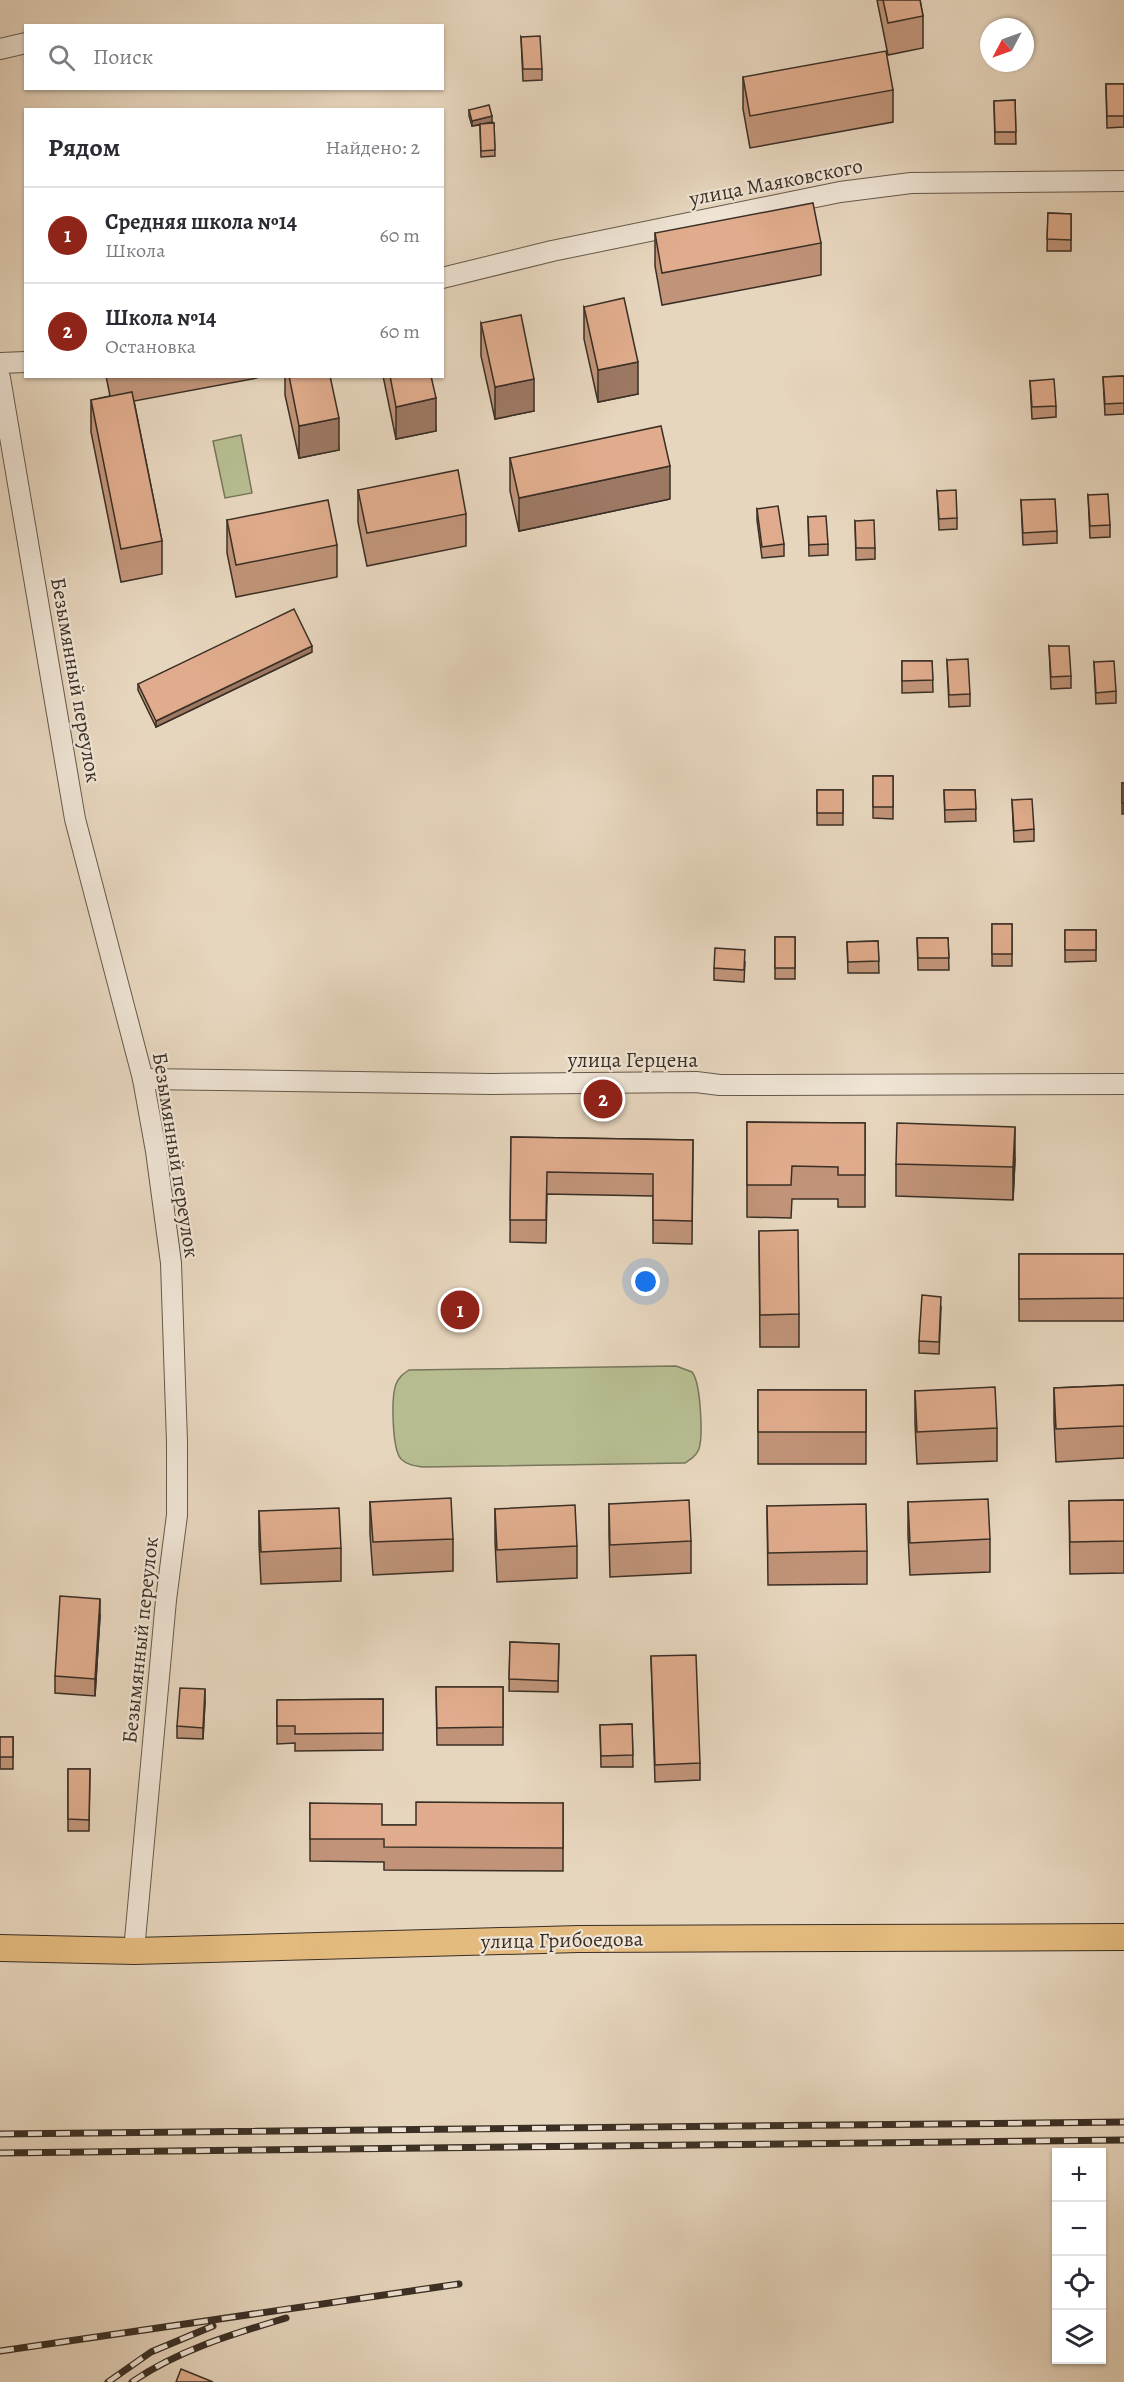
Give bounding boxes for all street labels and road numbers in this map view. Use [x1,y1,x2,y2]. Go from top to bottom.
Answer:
street label: улица Маяковского [686,151,865,213]
street label: Безымянный переулок [44,575,108,785]
street label: улица Герцена [567,1046,699,1074]
street label: Безымянный переулок [146,1050,206,1260]
street label: Безымянный переулок [115,1535,165,1745]
street label: улица Грибоедова [480,1925,644,1955]

